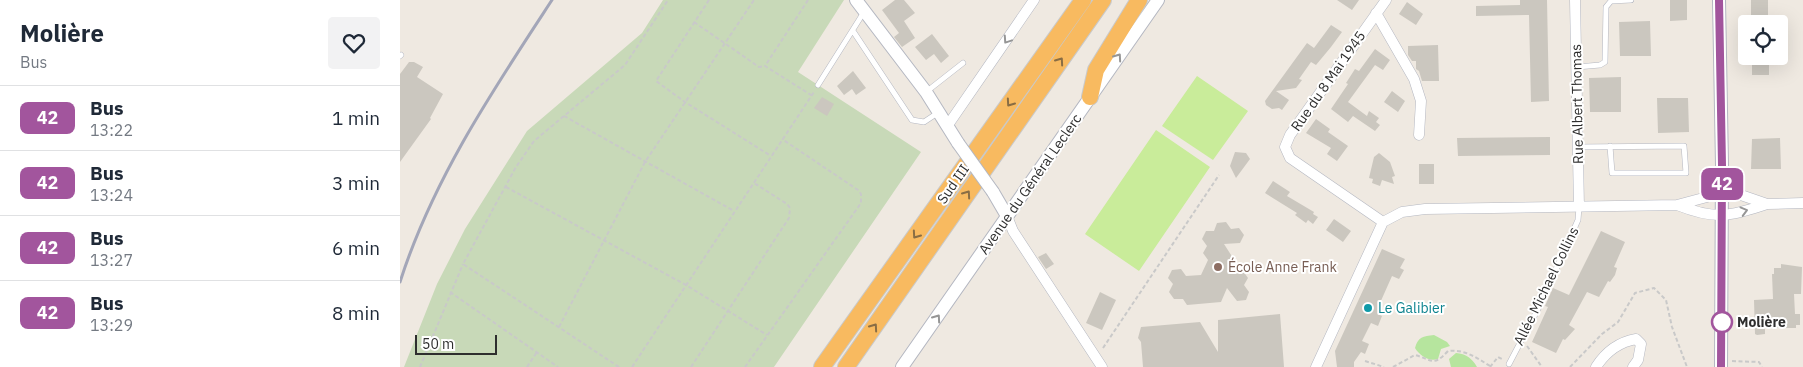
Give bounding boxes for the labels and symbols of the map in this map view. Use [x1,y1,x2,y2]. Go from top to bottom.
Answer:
street label: Rue du 8 Mai 1945 [1287,27,1369,135]
one-way arrow [1004,35,1013,44]
street label: Rue Albert Thomas [1567,44,1587,164]
one-way arrow [1112,53,1121,63]
one-way arrow [1055,58,1063,67]
one-way arrow [1007,97,1016,107]
street label: Avenue du Général Leclerc [975,110,1085,258]
street label: Sud III [933,161,973,207]
line badge: 42 [1700,168,1744,200]
one-way arrow [961,190,970,200]
one-way arrow [1740,207,1748,217]
street label: Allée Michael Collins [1509,224,1583,348]
one-way arrow [913,230,922,239]
place label: École Anne Frank [1228,257,1338,276]
marker: École Anne Frank [1212,261,1224,273]
place label: Le Galibier [1378,299,1445,317]
marker: Le Galibier [1362,302,1374,314]
marker: Molière [1711,311,1733,333]
place label: Molière [1737,313,1786,331]
one-way arrow [931,315,940,324]
one-way arrow [868,323,877,333]
scale bar [415,332,498,355]

